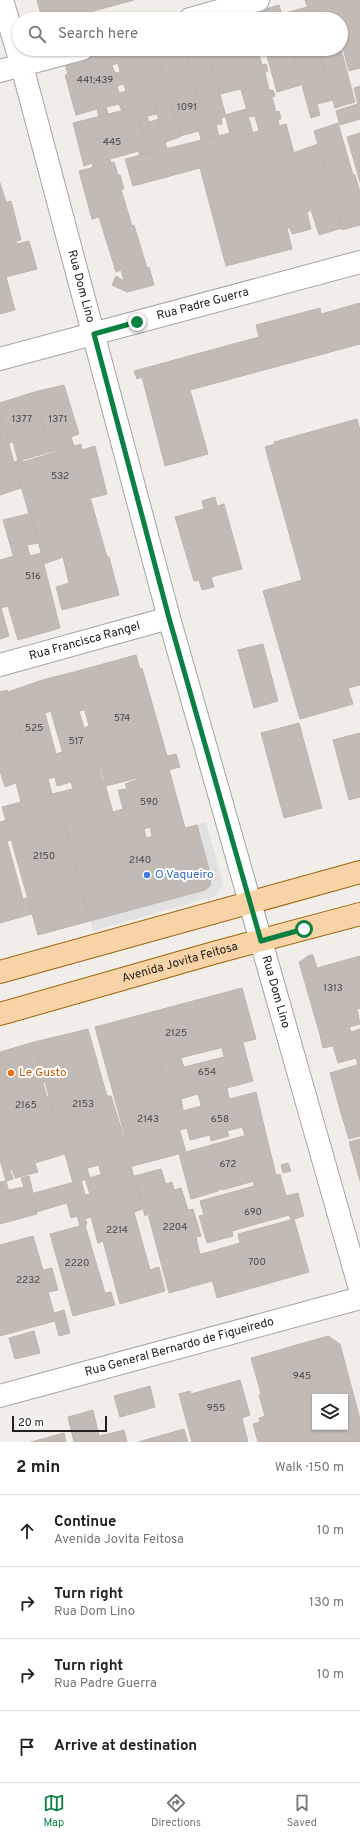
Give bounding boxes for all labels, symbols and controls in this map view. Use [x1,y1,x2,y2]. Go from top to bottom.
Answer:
search box [12,12,348,56]
icon: search [26,23,48,45]
text: Search here [58,25,138,44]
house number: 441;439 [77,74,113,87]
house number: 1091 [177,101,197,114]
house number: 445 [103,136,121,149]
street label: Rua Dom Lino [63,248,98,325]
street label: Rua Padre Guerra [155,284,251,324]
route end [128,313,146,331]
house number: 1377 [12,413,32,426]
house number: 1371 [49,413,67,426]
house number: 532 [51,470,69,483]
house number: 516 [25,570,41,583]
street label: Rua Francisca Rangel [27,618,142,664]
house number: 574 [114,712,130,725]
house number: 525 [25,722,43,735]
house number: 517 [68,735,84,748]
house number: 590 [140,796,158,809]
house number: 2150 [33,850,55,863]
house number: 2140 [129,854,151,867]
place label: O Vaqueiro [155,867,214,883]
marker: O Vaqueiro [142,870,152,880]
route start [295,920,313,938]
street label: Avenida Jovita Feitosa [120,939,240,987]
street label: Rua Dom Lino [257,954,293,1030]
house number: 1313 [323,982,343,995]
house number: 2125 [165,1027,187,1040]
place label: Le Gusto [19,1065,67,1081]
house number: 654 [198,1066,216,1079]
marker: Le Gusto [6,1068,16,1078]
house number: 2153 [72,1098,94,1111]
house number: 2165 [15,1099,37,1112]
house number: 2143 [137,1113,159,1126]
house number: 658 [211,1113,229,1126]
house number: 672 [220,1158,236,1171]
house number: 690 [244,1206,262,1219]
house number: 2204 [163,1221,187,1234]
house number: 2214 [106,1224,128,1237]
house number: 700 [248,1256,266,1269]
house number: 2220 [65,1257,89,1270]
house number: 2232 [16,1274,40,1287]
street label: Rua General Bernardo de Figueiredo [83,1314,276,1381]
house number: 945 [293,1370,311,1383]
map controls [312,1394,348,1430]
button: layers [312,1394,348,1430]
house number: 955 [207,1402,225,1415]
scale bar [12,1414,107,1433]
text: 20 m [18,1416,44,1430]
text: 2 min [16,1457,60,1479]
text: Walk · 150 m [275,1460,344,1476]
text: Continue [54,1513,116,1532]
icon: ahead [16,1520,38,1542]
text: 10 m [317,1523,344,1539]
text: Avenida Jovita Feitosa [54,1532,184,1548]
text: Turn right [54,1585,123,1604]
icon: right [16,1592,38,1614]
text: 130 m [309,1595,344,1611]
text: Rua Dom Lino [54,1604,135,1620]
text: Turn right [54,1657,123,1676]
icon: right [16,1664,38,1686]
text: 10 m [317,1667,344,1683]
text: Rua Padre Guerra [54,1676,157,1692]
icon: arrive [16,1736,38,1758]
text: Arrive at destination [54,1737,197,1756]
tab: Map [43,1792,65,1830]
tab: Directions [151,1792,201,1830]
tab: Saved [287,1792,317,1830]

